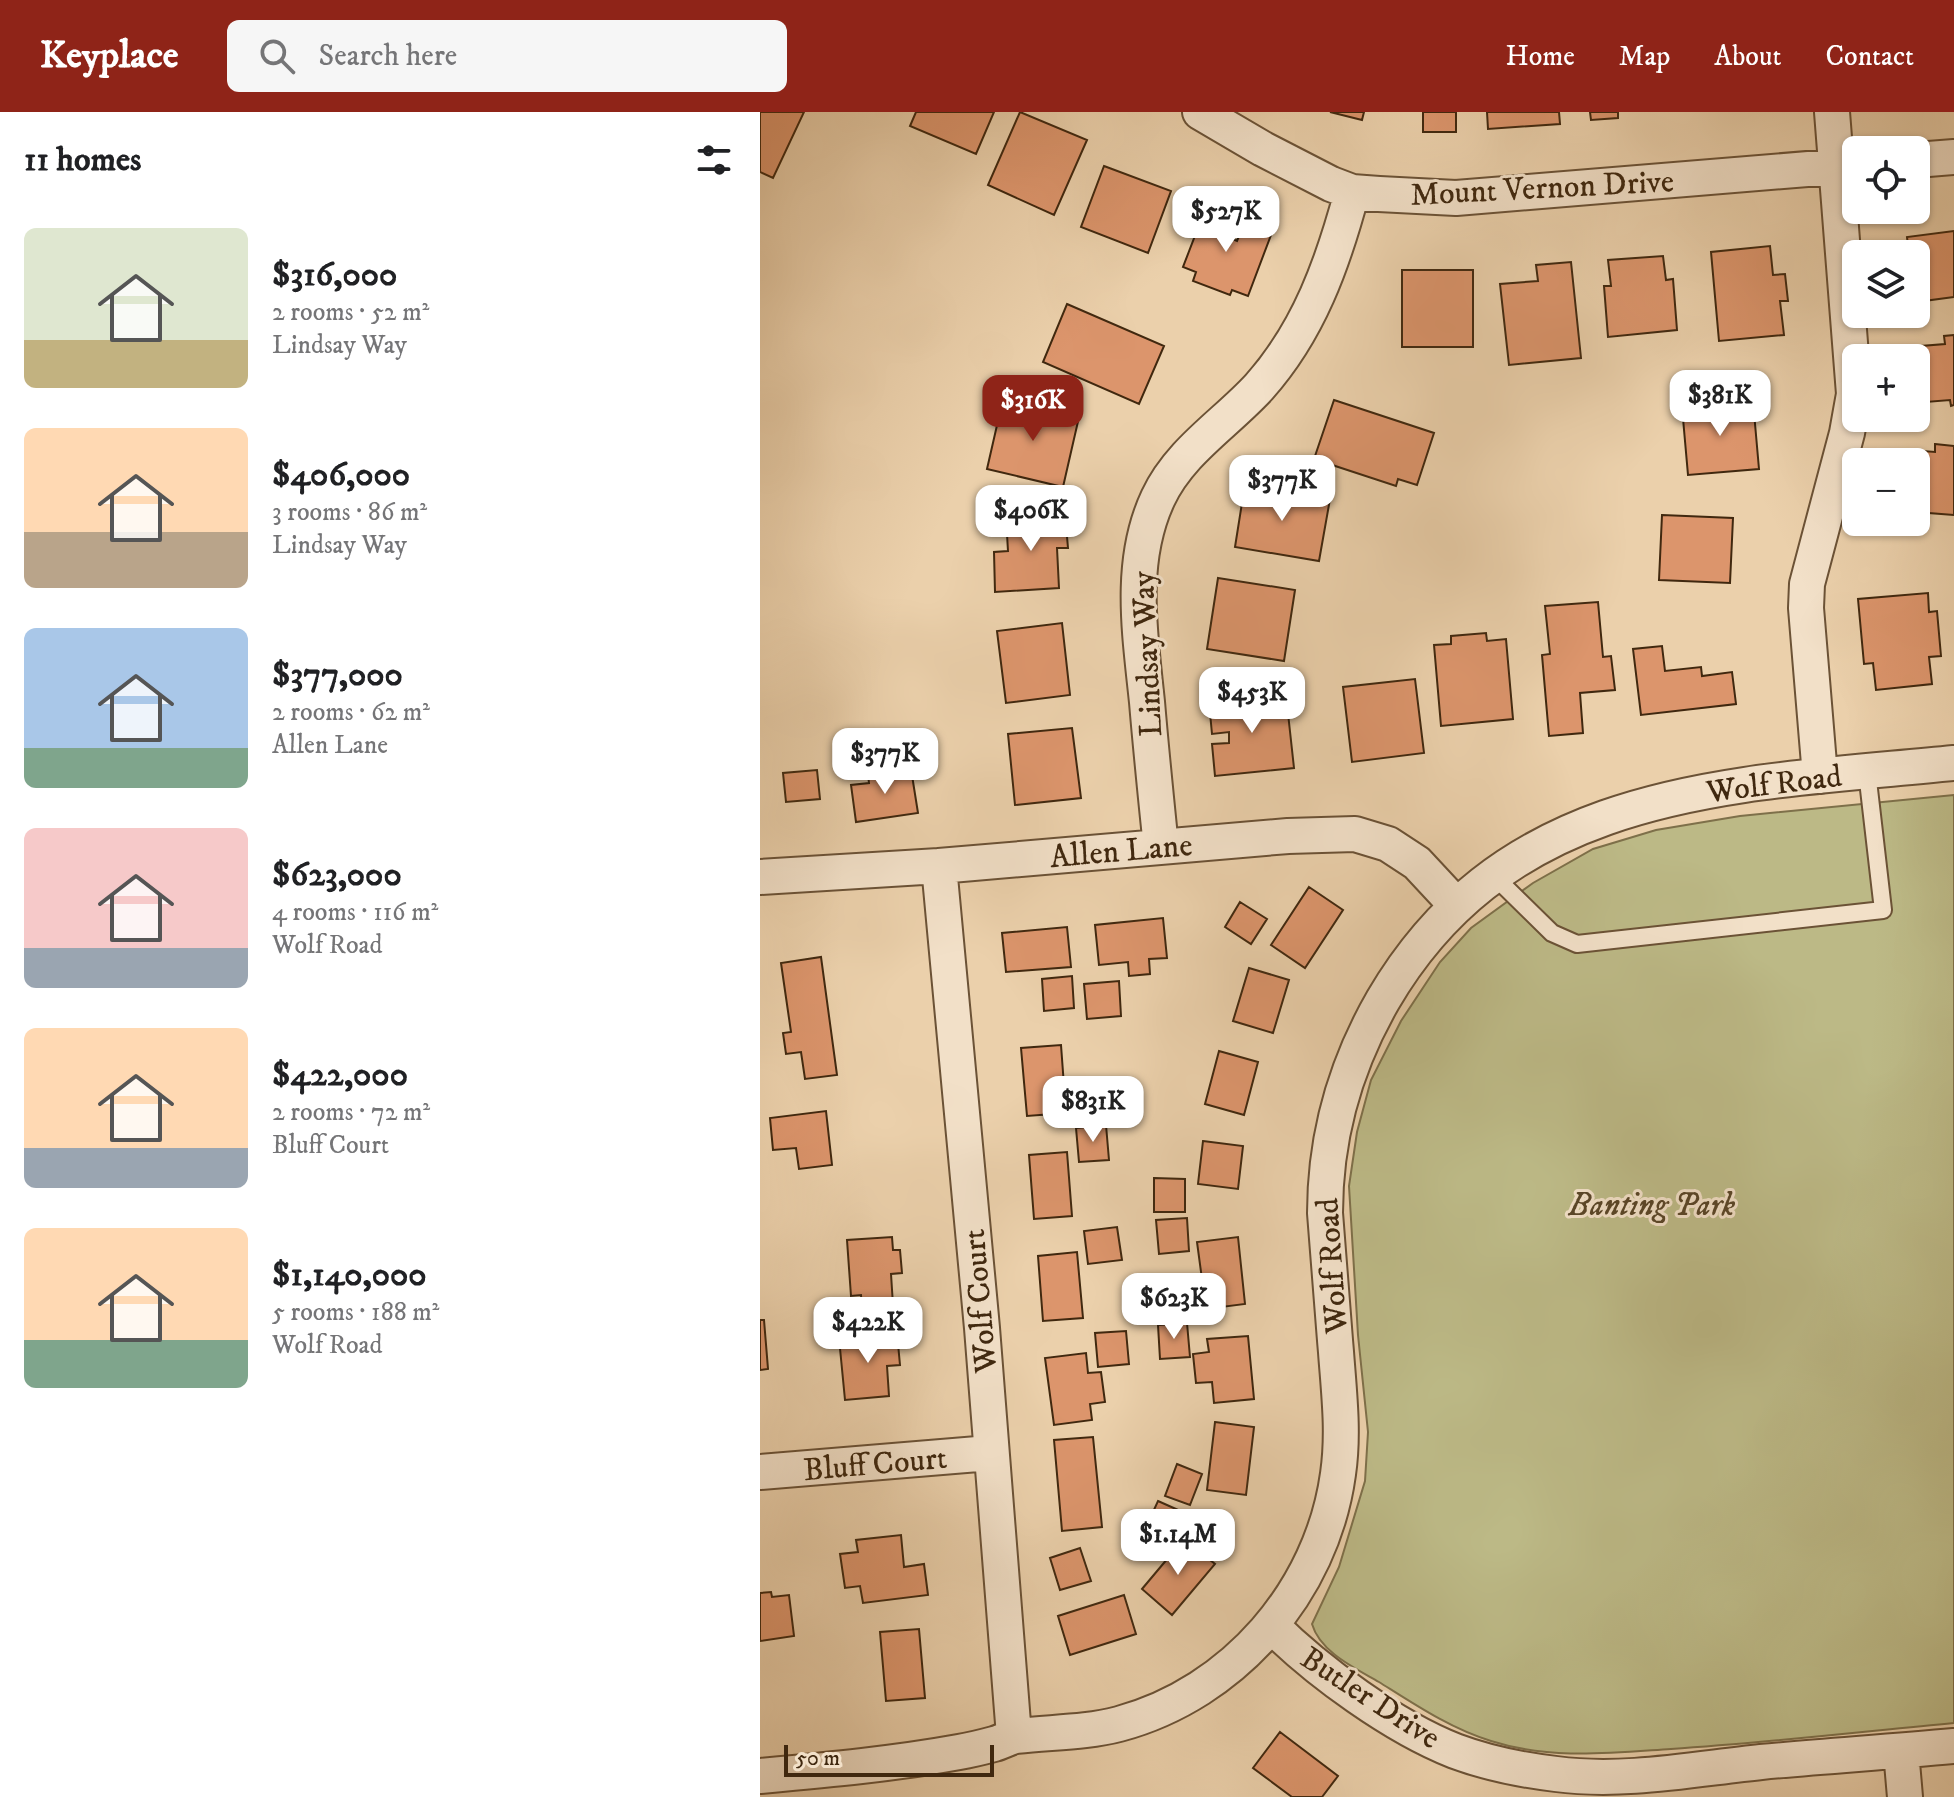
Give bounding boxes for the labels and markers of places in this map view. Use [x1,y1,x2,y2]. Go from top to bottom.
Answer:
pin: $527K [1170,186,1282,254]
pin: $381K [1664,370,1776,438]
pin: $316K [977,375,1089,443]
pin: $377K [1226,455,1338,523]
pin: $406K [975,485,1087,553]
pin: $453K [1196,667,1308,735]
pin: $377K [829,728,941,796]
pin: $831K [1037,1076,1149,1144]
pin: $623K [1118,1273,1230,1341]
pin: $422K [812,1297,924,1365]
pin: $1.14M [1113,1509,1243,1577]

